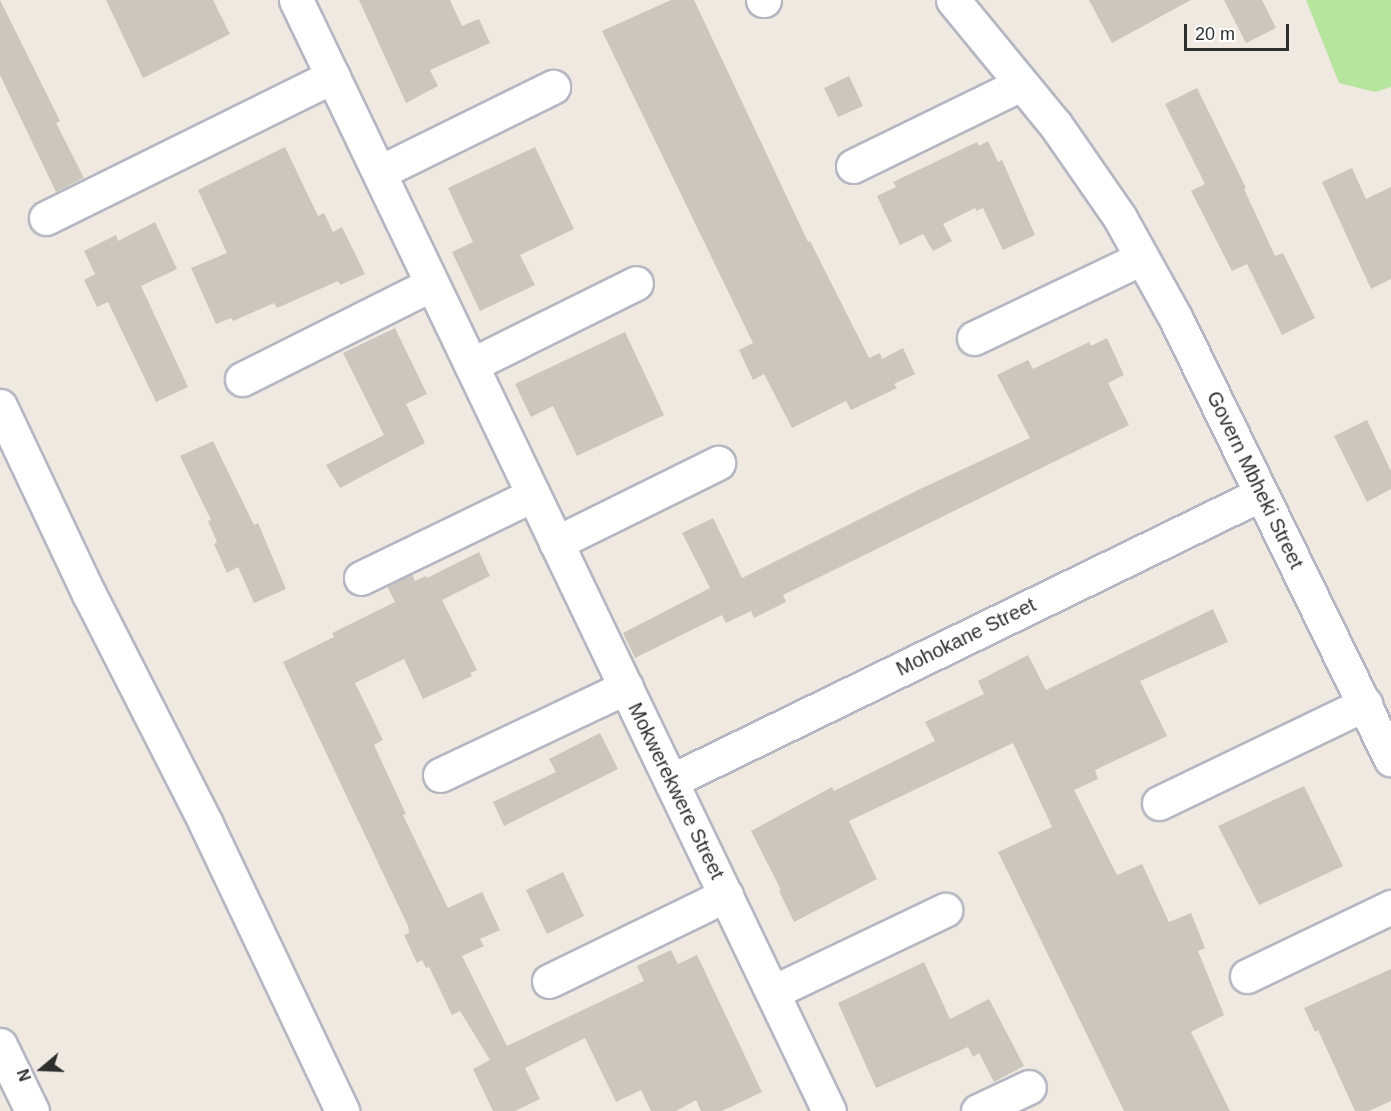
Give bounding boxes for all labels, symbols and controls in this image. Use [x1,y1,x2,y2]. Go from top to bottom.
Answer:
scale bar [1187,12,1292,50]
text: 20 m [1195,24,1235,44]
street label: Govern Mbheki Street [1202,387,1308,573]
street label: Mohokane Street [892,593,1040,681]
street label: Mokwerekwere Street [623,699,729,883]
north arrow [12,1039,72,1099]
text: N [15,1067,34,1083]

